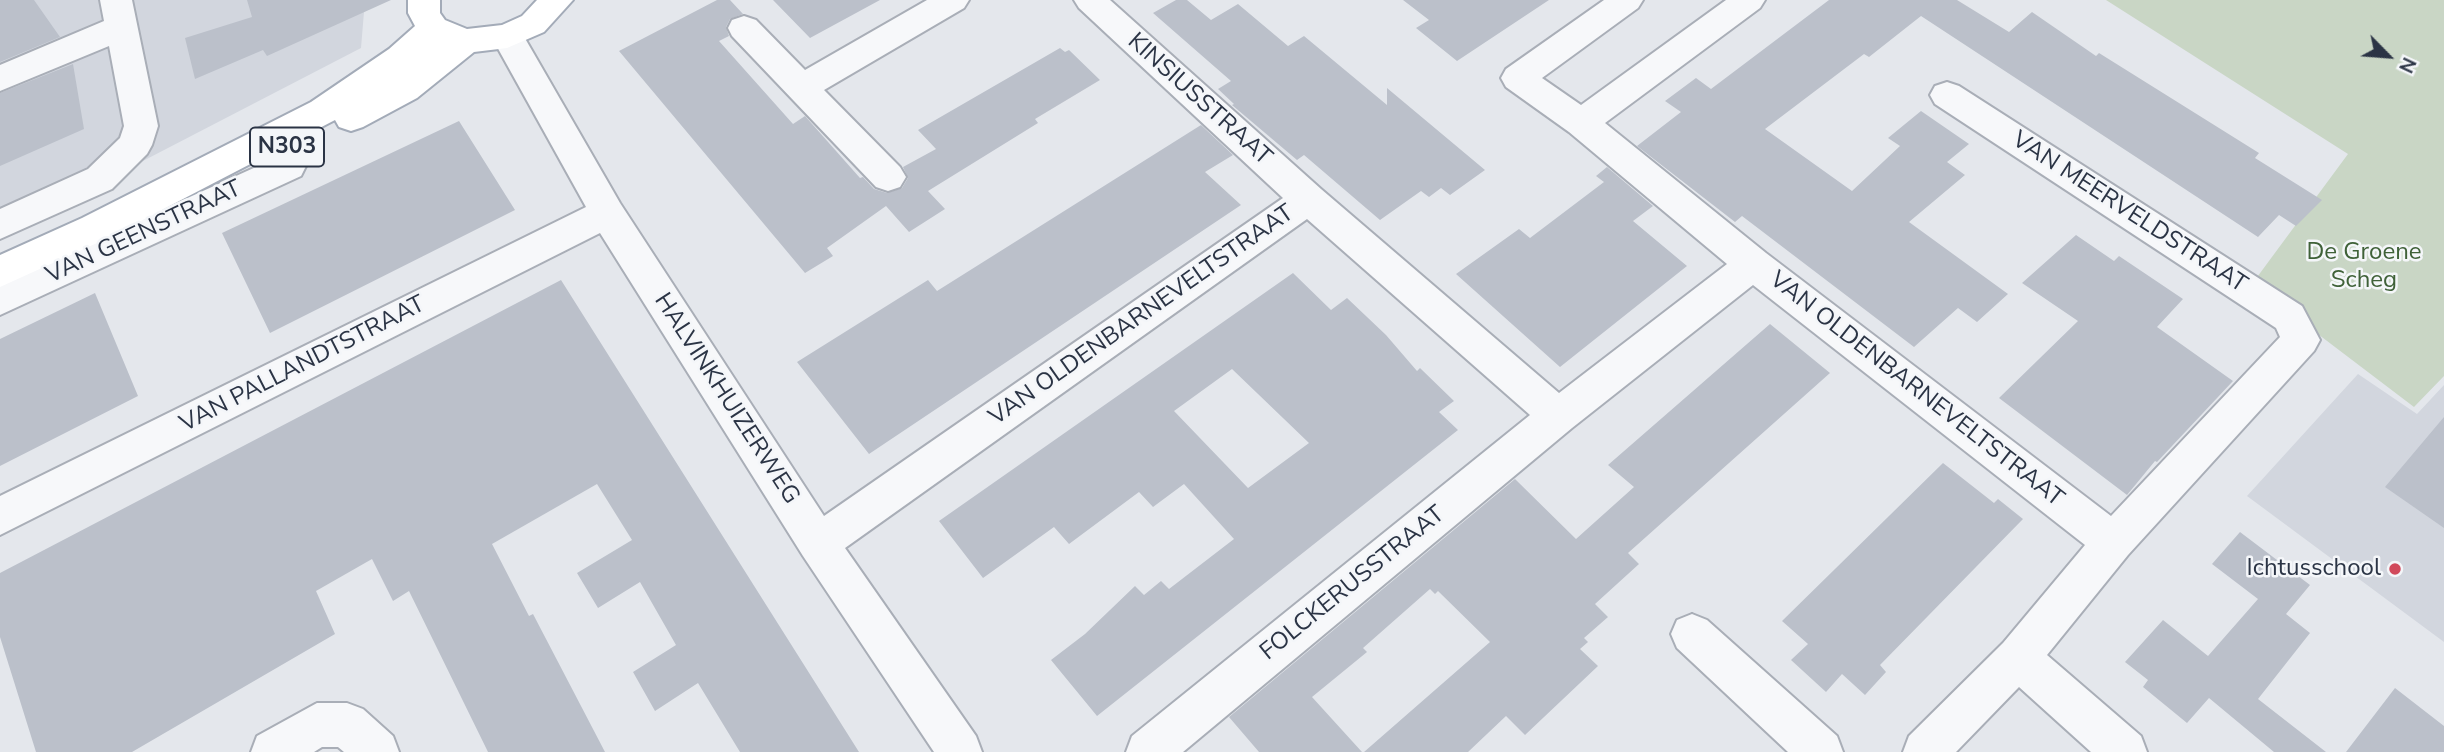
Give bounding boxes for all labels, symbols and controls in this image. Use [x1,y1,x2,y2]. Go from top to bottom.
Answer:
north arrow [2353,21,2423,91]
street label: KINSIUSSTRAAT [1121,28,1277,172]
text: N [2392,53,2422,77]
street label: VAN MEERVELDSTRAAT [2006,126,2252,300]
road number: N303 [250,128,324,166]
street label: VAN GEENSTRAAT [42,175,246,291]
street label: VAN OLDENBARNEVELTSTRAAT [984,199,1300,433]
park label: De Groene Scheg [2306,239,2422,295]
street label: VAN OLDENBARNEVELTSTRAAT [1763,266,2069,514]
street label: HALVINKHUIZERWEG [647,288,805,510]
street label: VAN PALLANDTSTRAAT [176,291,430,439]
street label: FOLCKERUSSTRAAT [1255,501,1451,667]
place label: Ichtusschool [2247,555,2381,583]
marker: Ichtusschool [2387,561,2403,577]

